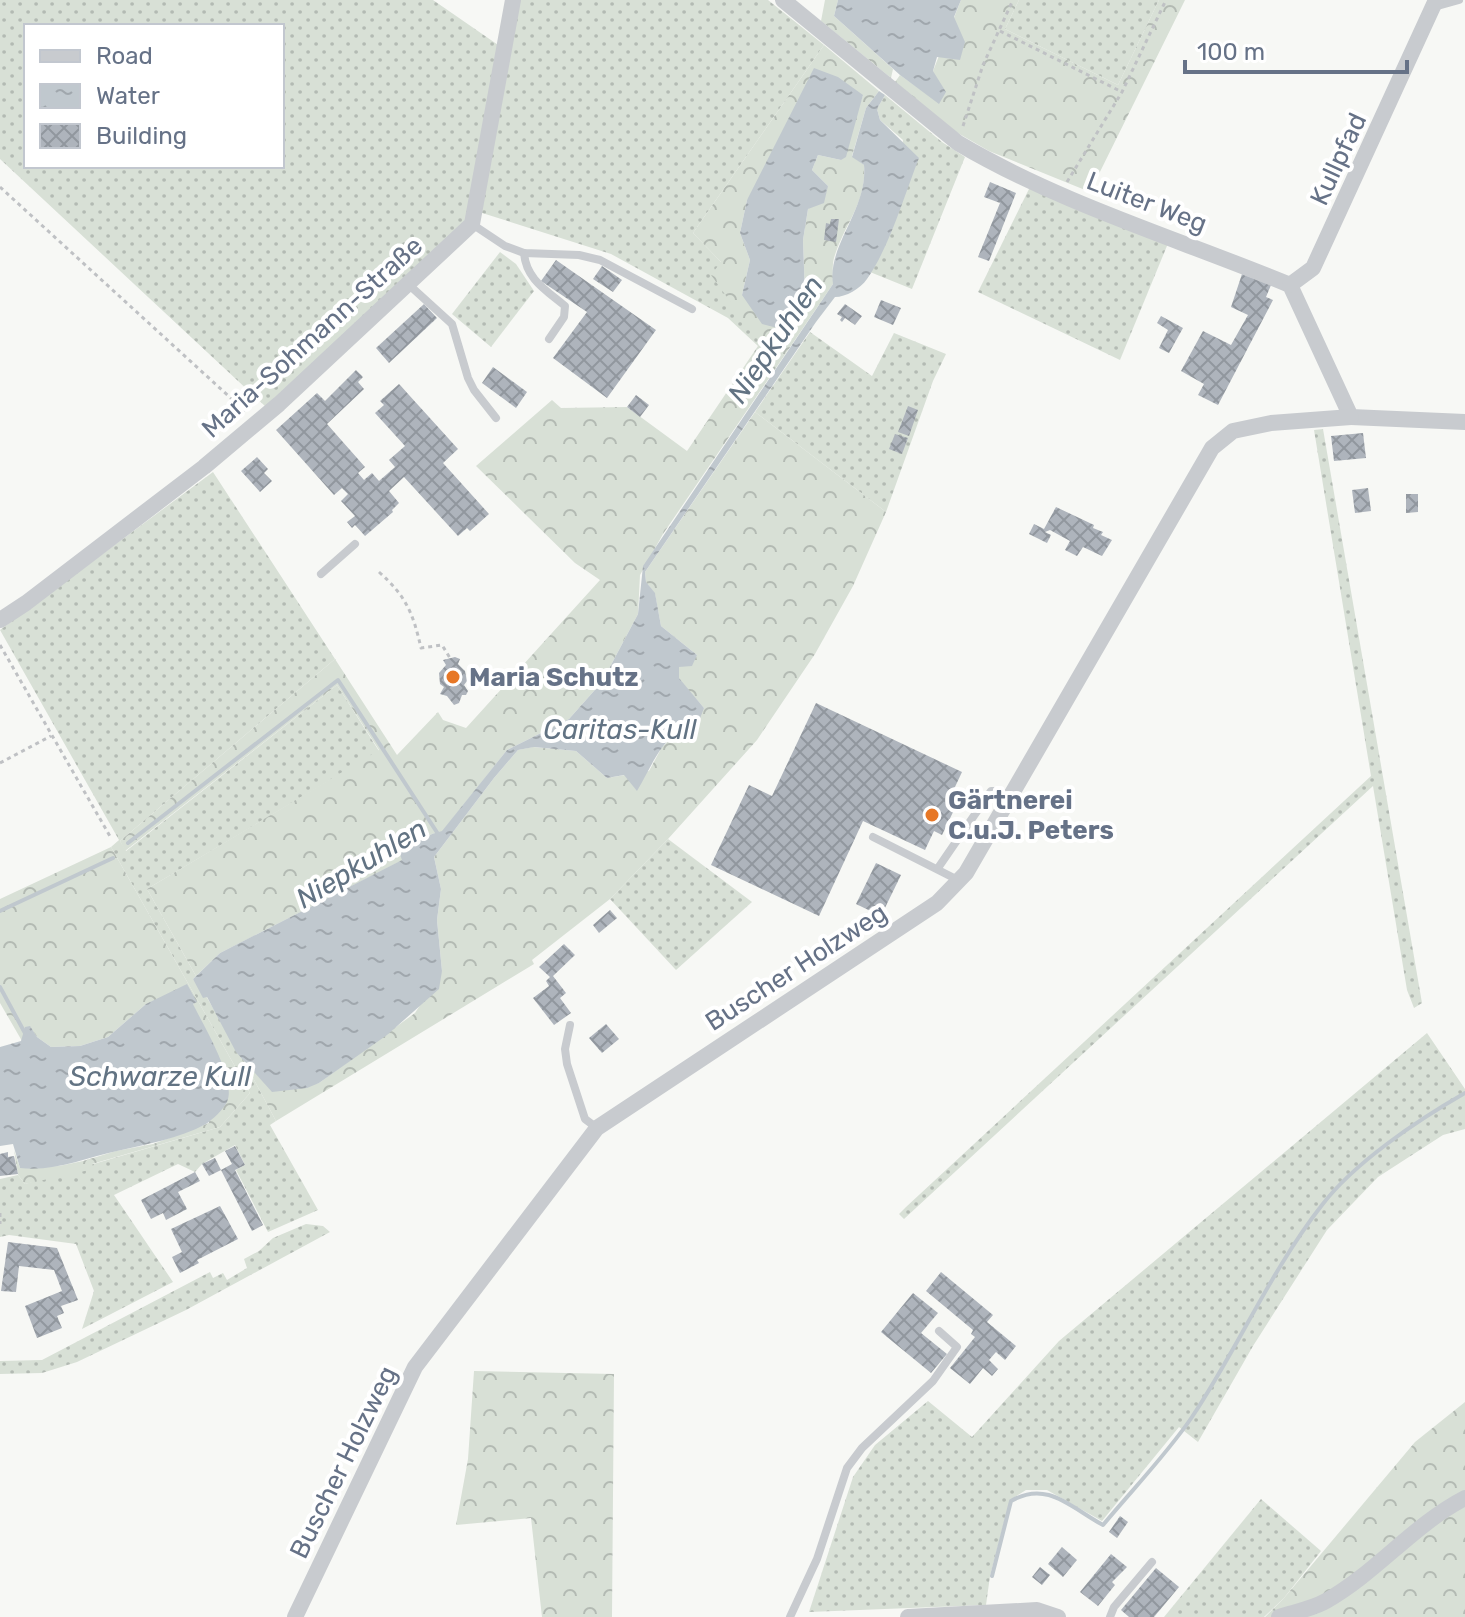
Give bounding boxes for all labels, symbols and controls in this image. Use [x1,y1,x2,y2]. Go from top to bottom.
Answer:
legend [24,24,284,168]
scale bar [1185,24,1407,74]
text: 100 m [1197,38,1265,66]
text: Road [96,42,153,70]
text: Water [96,82,160,110]
street label: Kullpfad [1304,108,1373,210]
text: Building [96,122,187,150]
street label: Luiter Weg [1082,165,1211,240]
street label: Maria-Sohmann-Straße [196,230,429,445]
water label: Niepkuhlen [721,269,830,409]
place label: Maria Schutz [469,662,639,693]
marker: Maria Schutz [444,668,462,686]
water label: Caritas-Kull [543,713,698,746]
place label: Gärtnerei C.u.J. Peters [948,785,1114,846]
marker: Gärtnerei C.u.J. Peters [923,806,941,824]
water label: Niepkuhlen [290,812,432,915]
street label: Buscher Holzweg [700,897,893,1038]
water label: Schwarze Kull [69,1060,252,1093]
street label: Buscher Holzweg [283,1361,403,1564]

